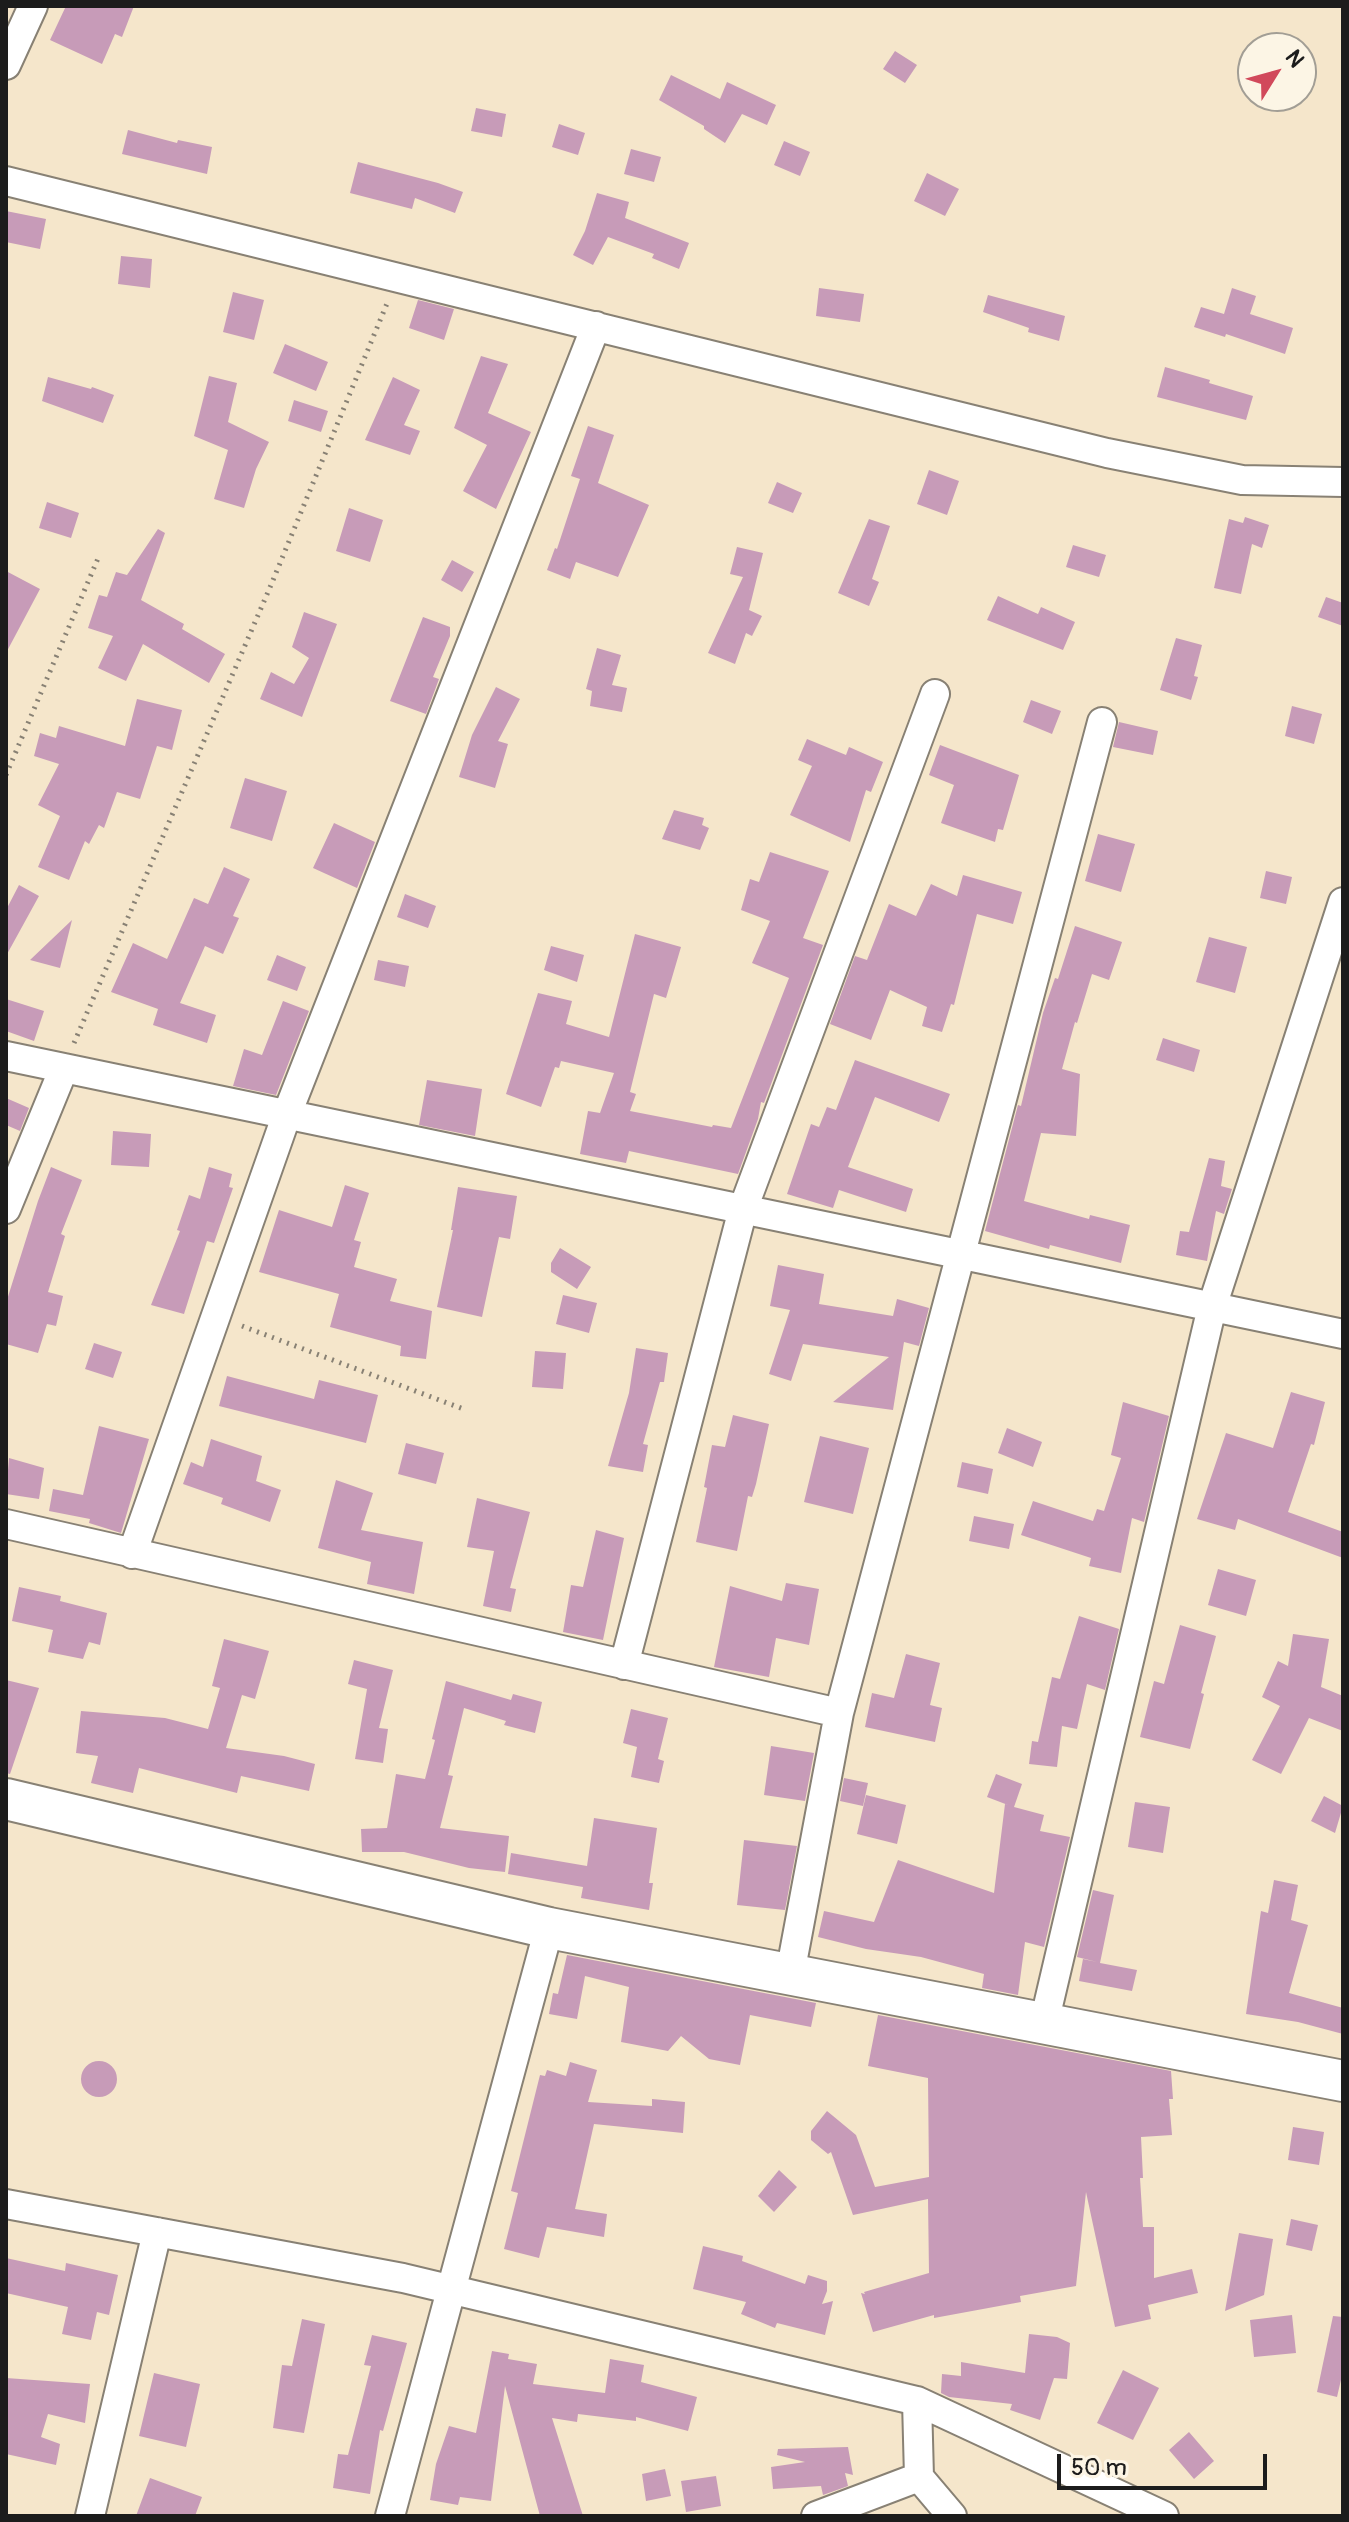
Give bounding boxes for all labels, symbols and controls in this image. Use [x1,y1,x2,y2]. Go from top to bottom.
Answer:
north arrow [1237,32,1317,112]
text: N [1279,44,1310,73]
scale bar [1061,2438,1271,2488]
text: 50 m [1071,2453,1127,2482]

